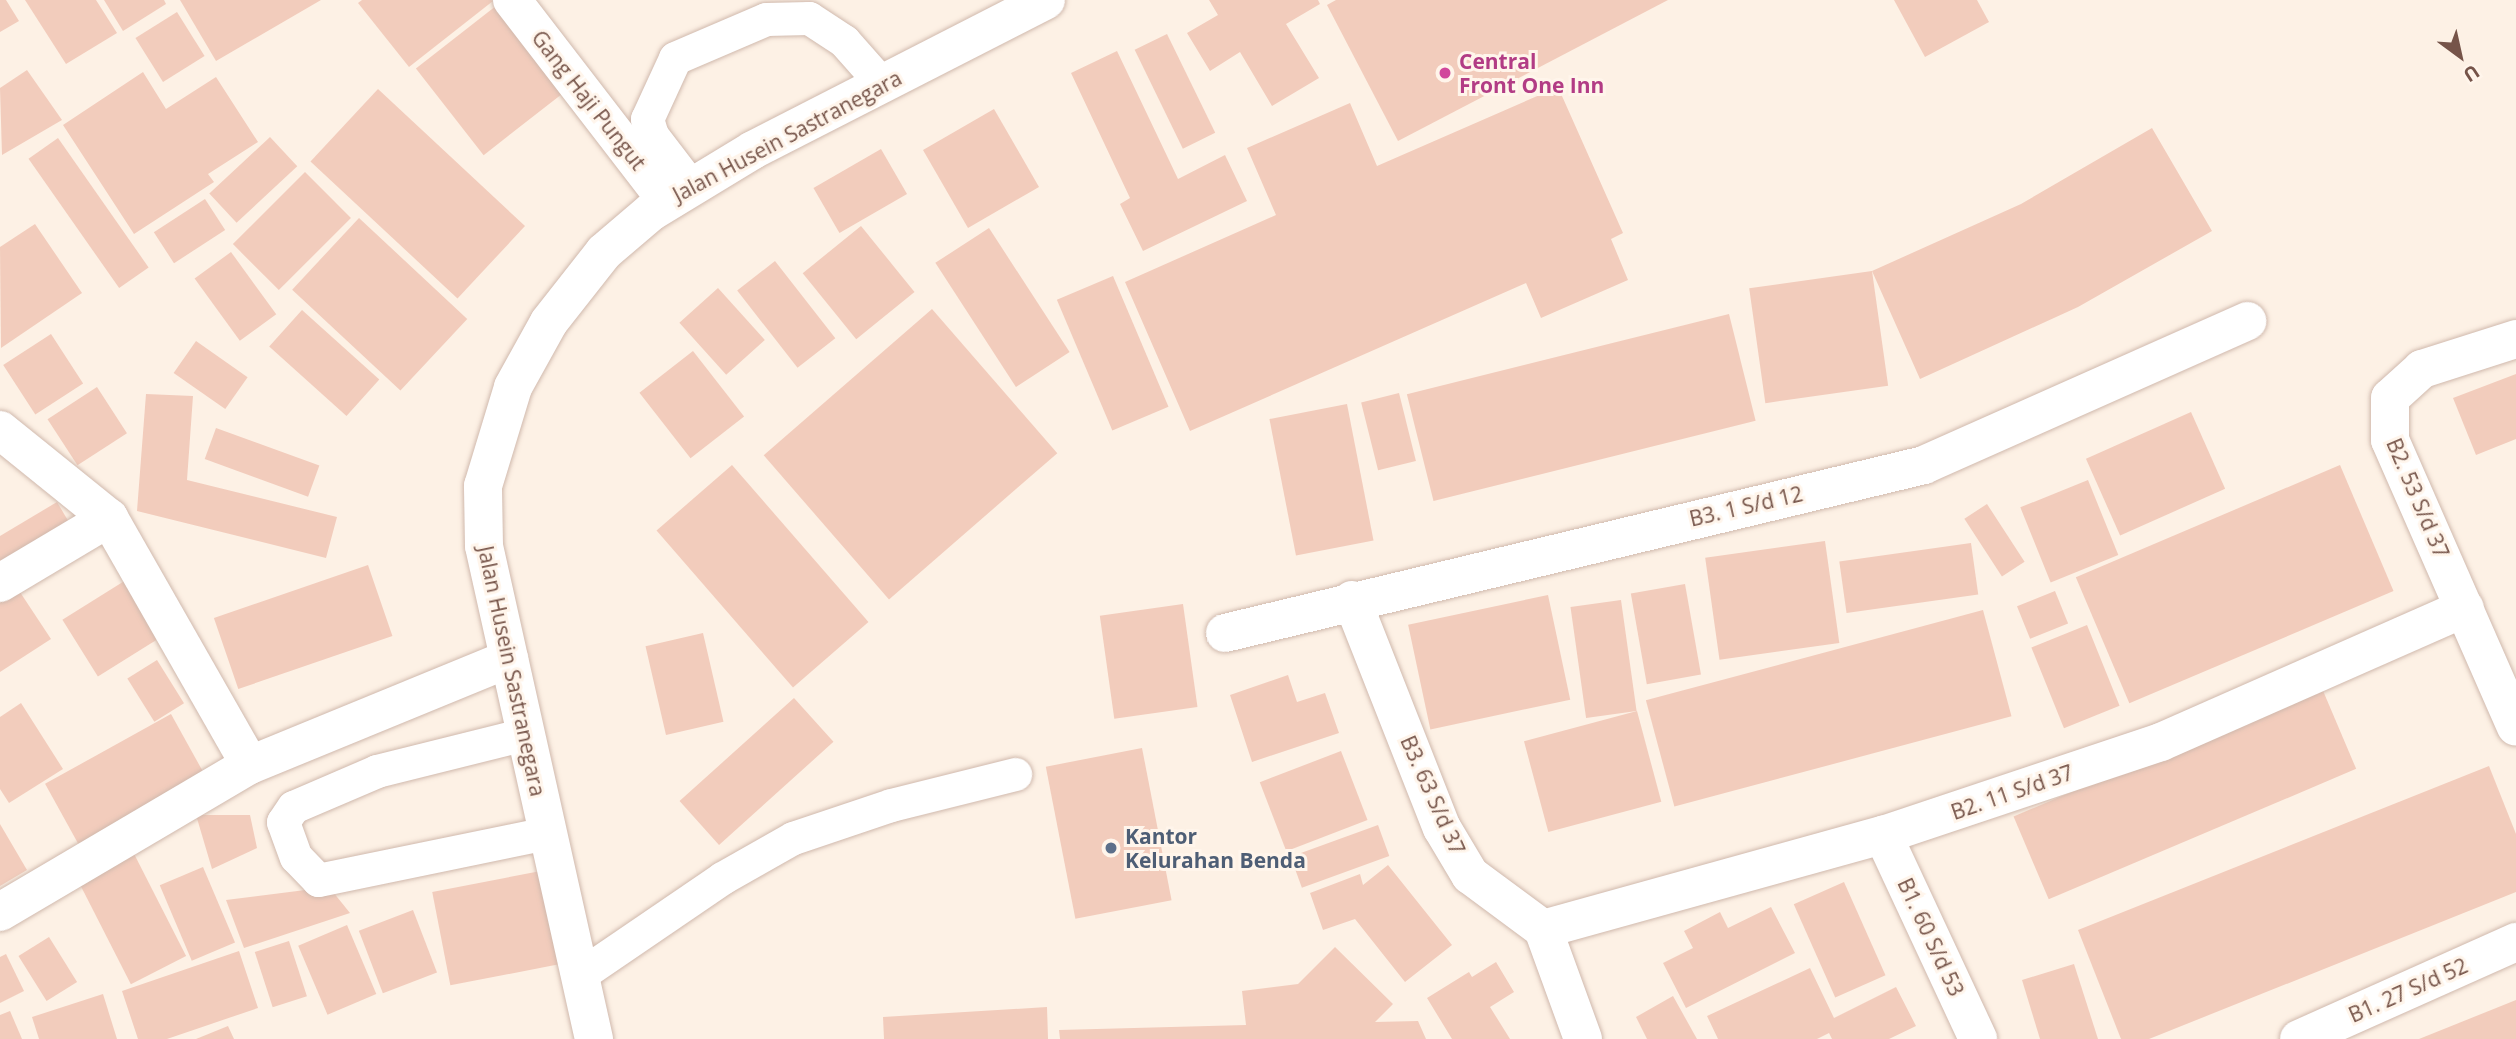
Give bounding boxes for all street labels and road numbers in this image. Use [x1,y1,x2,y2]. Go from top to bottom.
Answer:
street label: Gang Haji Pungut [527,25,651,175]
street label: Jalan Husein Sastranegara [668,65,906,207]
street label: B2. 53 S/d 37 [2381,434,2455,562]
street label: B3. 1 S/d 12 [1687,481,1805,531]
street label: Jalan Husein Sastranegara [473,544,551,798]
street label: B3. 63 S/d 37 [1396,732,1470,858]
street label: B2. 11 S/d 37 [1948,759,2076,825]
street label: B1. 60 S/d 53 [1893,874,1969,1000]
street label: B1. 27 S/d 52 [2345,953,2471,1027]

